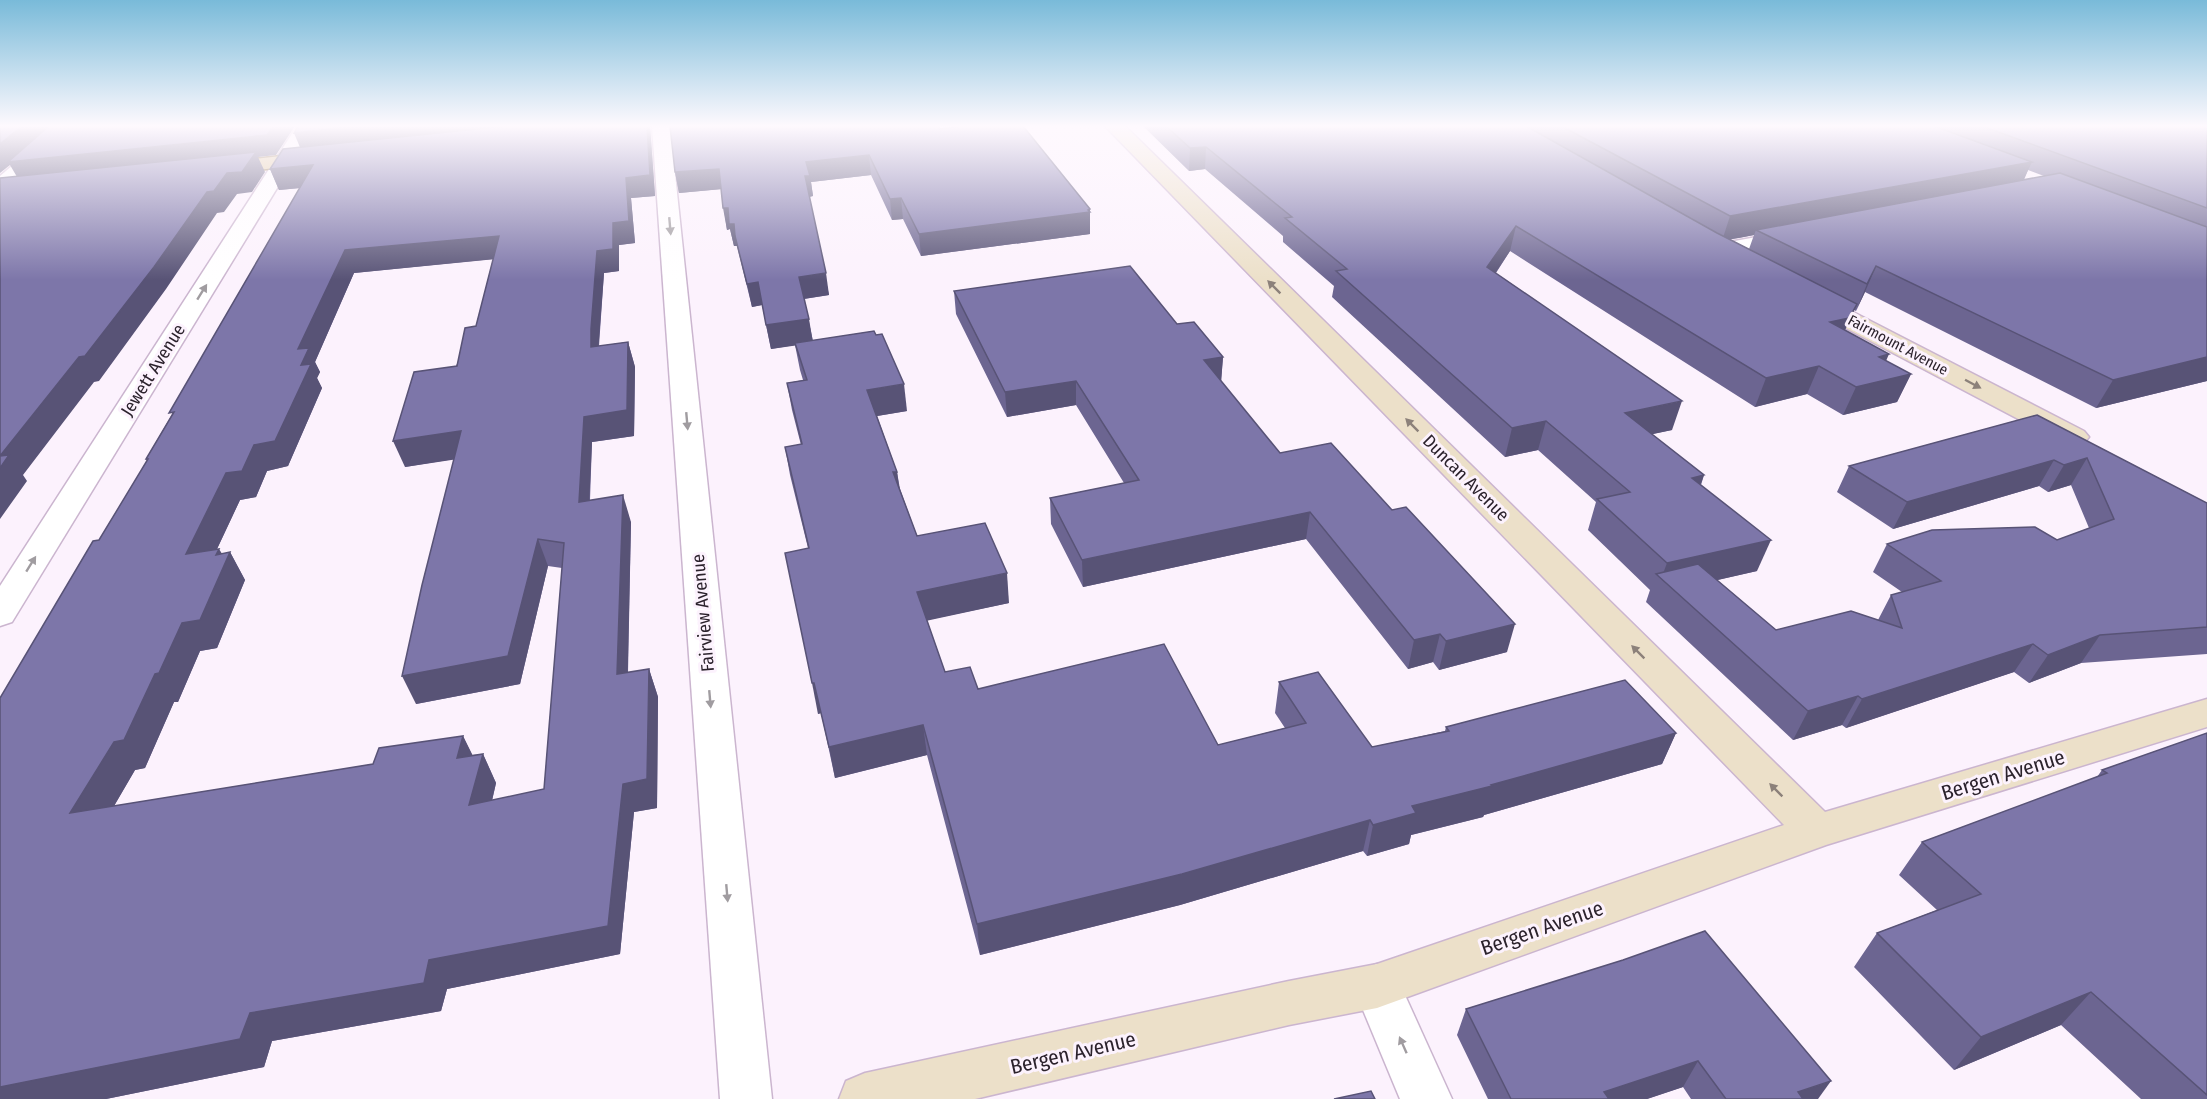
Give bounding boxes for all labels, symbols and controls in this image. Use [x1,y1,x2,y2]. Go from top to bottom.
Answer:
one-way arrow [665,217,675,236]
one-way arrow [1267,280,1281,294]
one-way arrow [196,284,207,300]
street label: Fairmount Avenue [1845,311,1951,379]
street label: Jewett Avenue [116,320,190,420]
one-way arrow [1965,379,1982,389]
one-way arrow [682,411,691,430]
one-way arrow [1405,418,1419,432]
street label: Duncan Avenue [1418,430,1514,526]
street label: Fairview Avenue [687,553,719,673]
one-way arrow [26,556,37,572]
one-way arrow [1632,645,1646,659]
one-way arrow [706,689,715,708]
street label: Bergen Avenue [1938,744,2068,806]
one-way arrow [1769,783,1783,797]
one-way arrow [722,884,732,903]
street label: Bergen Avenue [1477,895,1607,961]
street label: Bergen Avenue [1008,1026,1138,1080]
one-way arrow [1398,1036,1408,1054]

